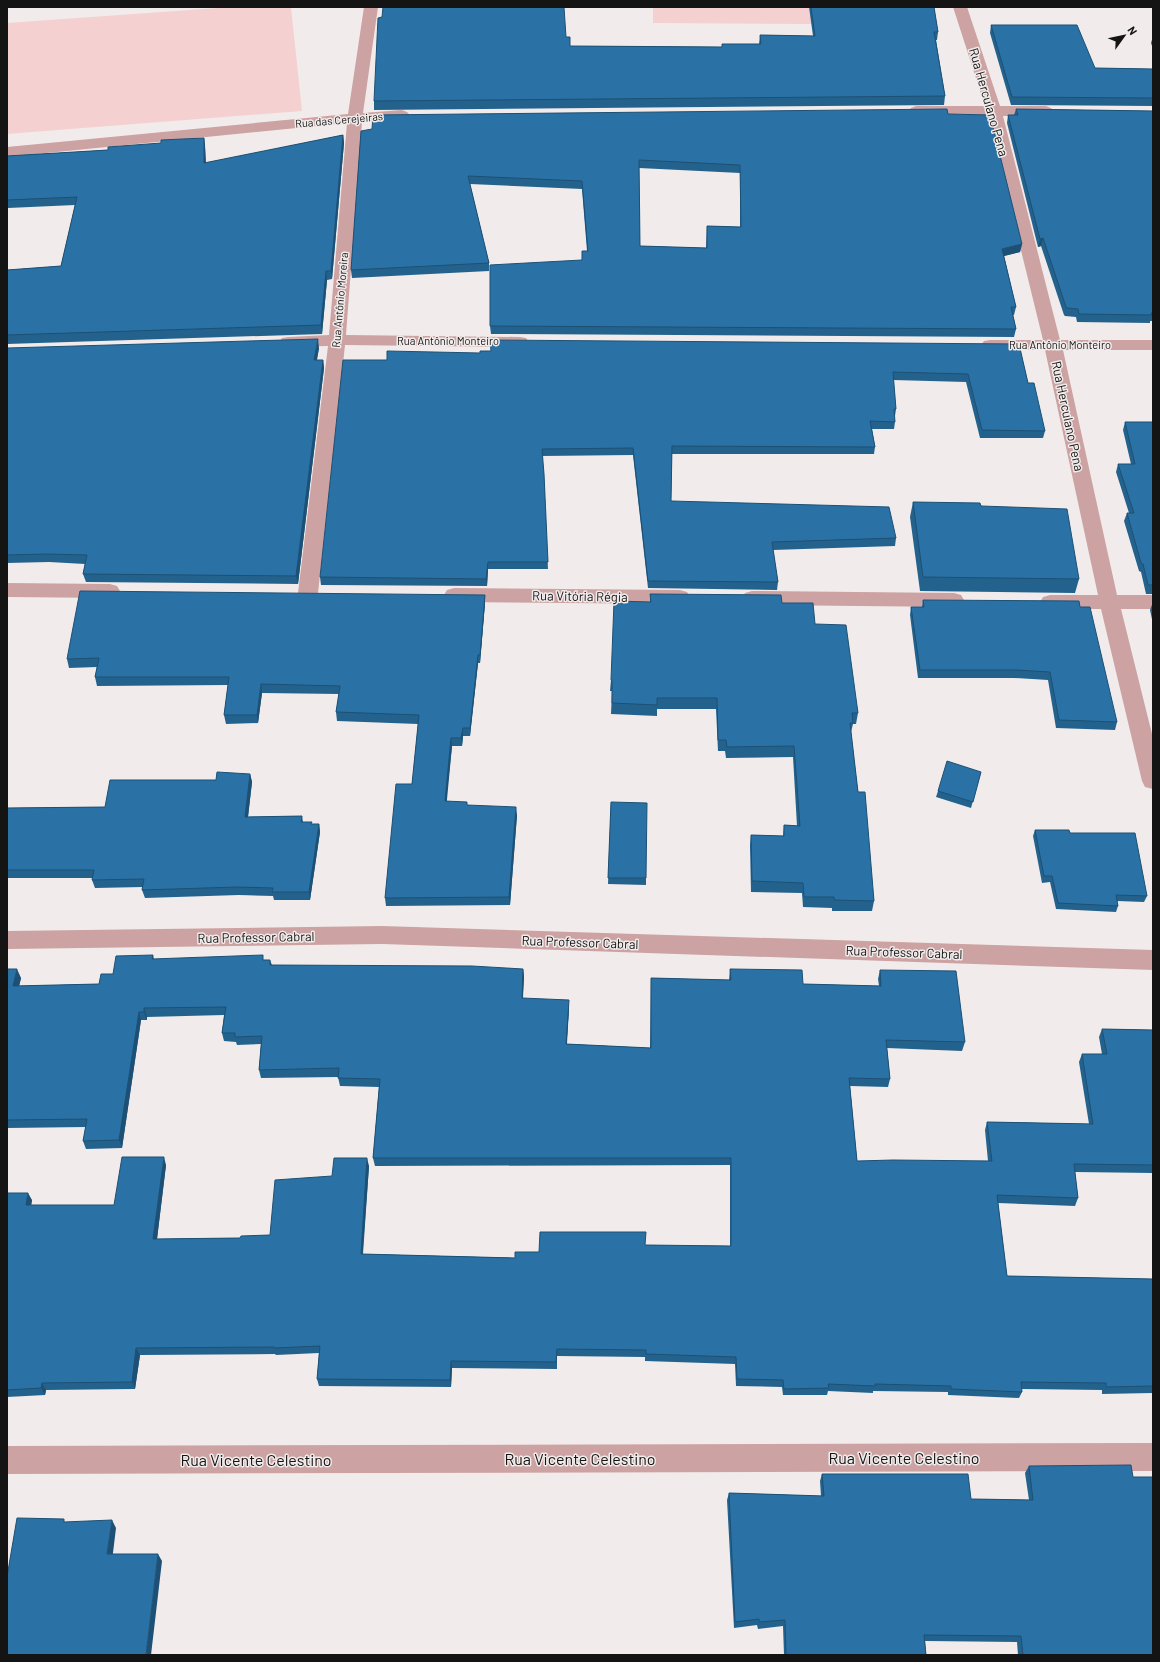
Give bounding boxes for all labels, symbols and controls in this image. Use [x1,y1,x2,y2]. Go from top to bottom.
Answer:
north arrow [1104,16,1144,56]
text: N [1125,24,1140,37]
street label: Rua Herculano Pena [966,46,1012,158]
street label: Rua das Cerejeiras [294,109,383,130]
street label: Rua Antônio Moreira [329,252,350,348]
street label: Rua Antônio Monteiro [397,334,499,347]
street label: Rua Antônio Monteiro [1009,338,1111,351]
street label: Rua Herculano Pena [1049,359,1087,473]
street label: Rua Vitória Régia [532,587,628,605]
street label: Rua Professor Cabral [197,928,315,946]
street label: Rua Professor Cabral [521,932,639,952]
street label: Rua Professor Cabral [845,942,963,962]
street label: Rua Vicente Celestino [828,1448,980,1467]
street label: Rua Vicente Celestino [504,1449,656,1468]
street label: Rua Vicente Celestino [180,1450,332,1469]

